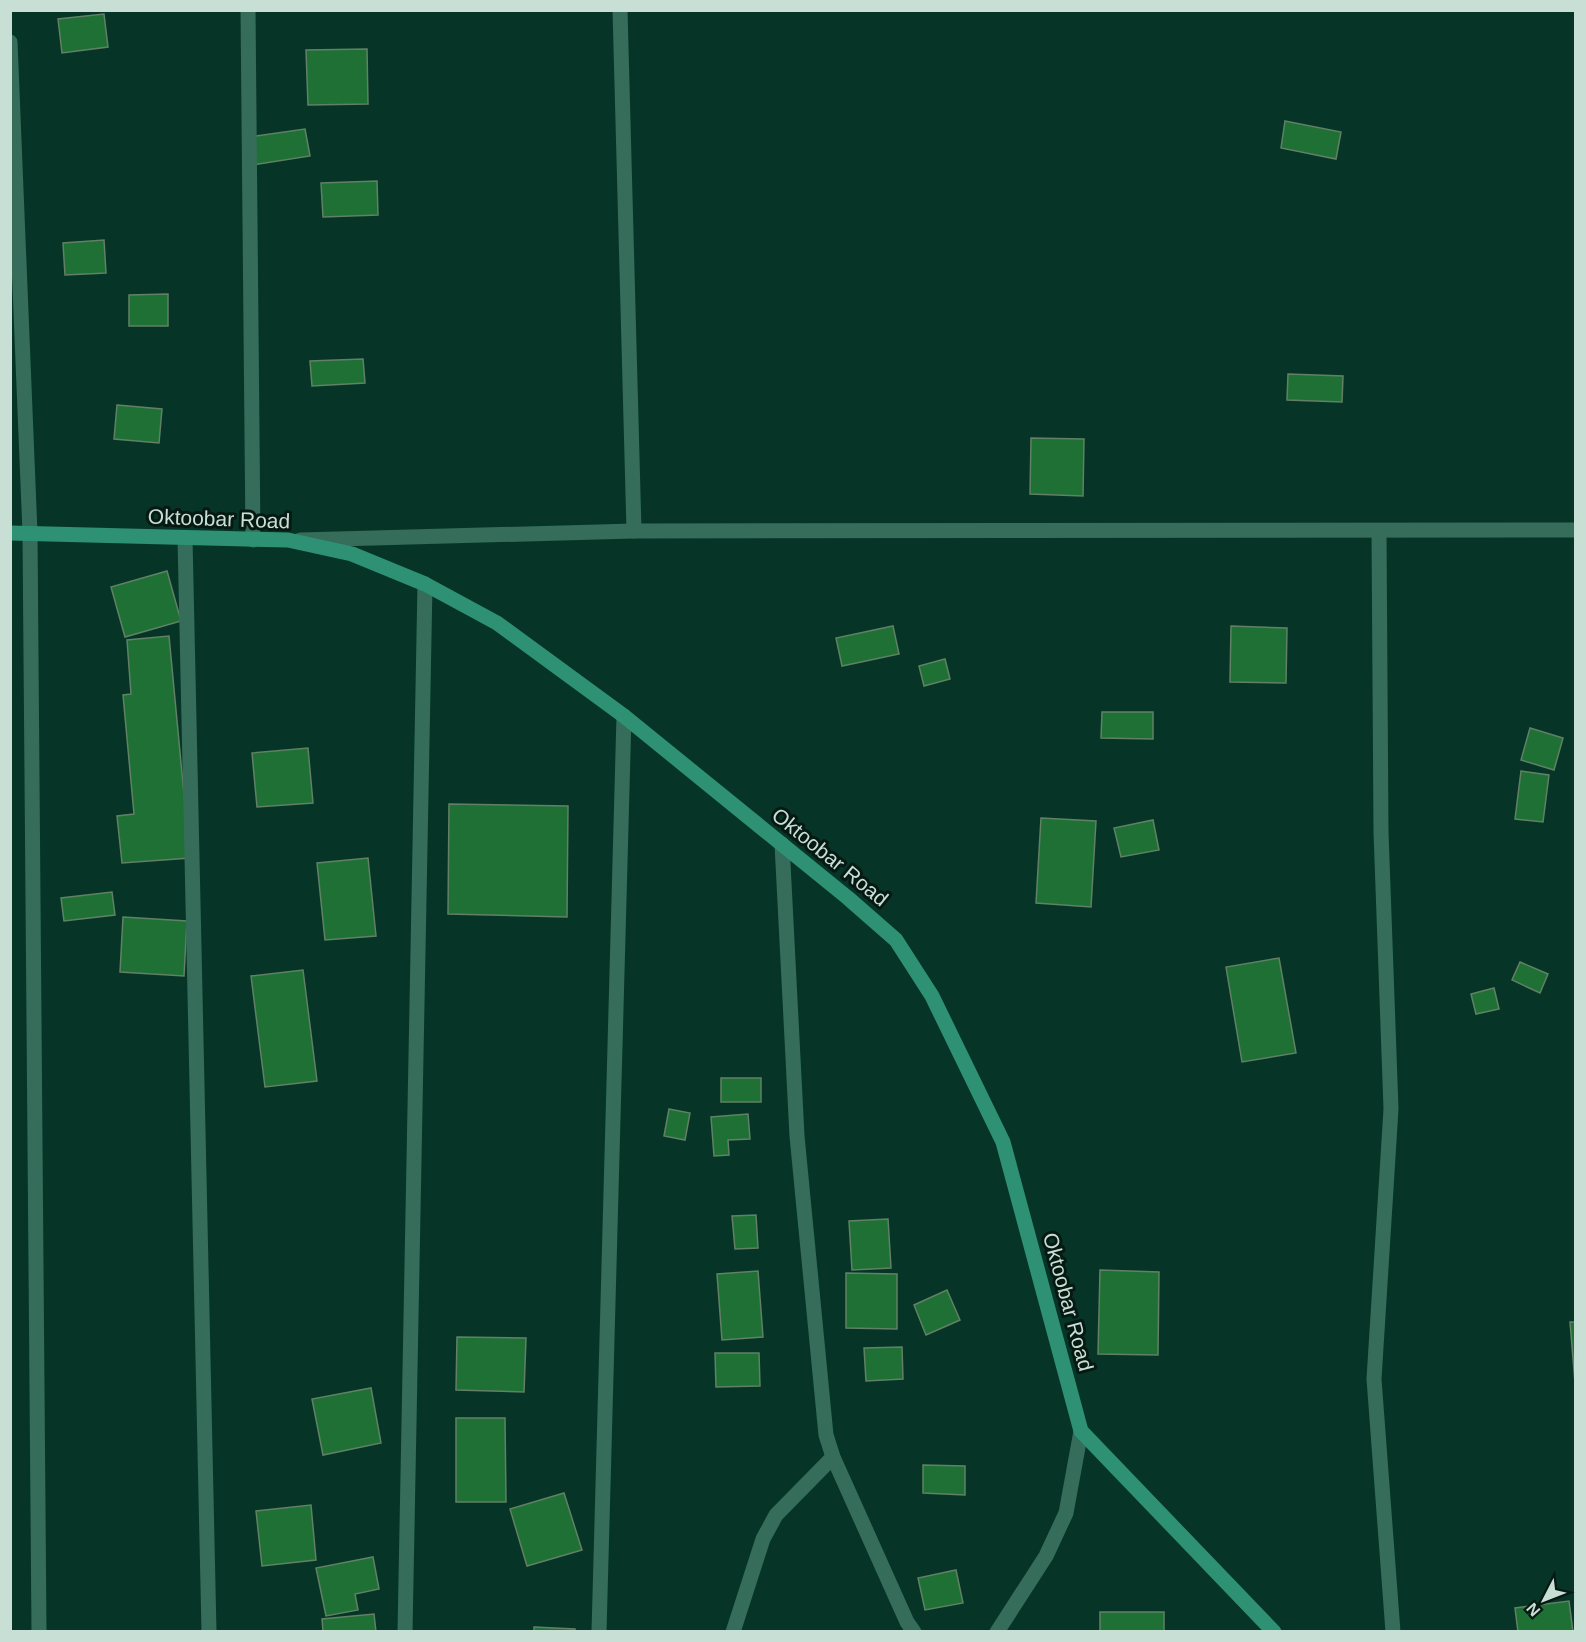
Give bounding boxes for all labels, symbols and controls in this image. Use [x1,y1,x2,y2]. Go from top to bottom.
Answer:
street label: Oktoobar Road [147,505,291,532]
street label: Oktoobar Road [768,803,893,910]
street label: Oktoobar Road [1039,1230,1098,1374]
north arrow [1514,1570,1574,1630]
text: N [1523,1600,1543,1620]

